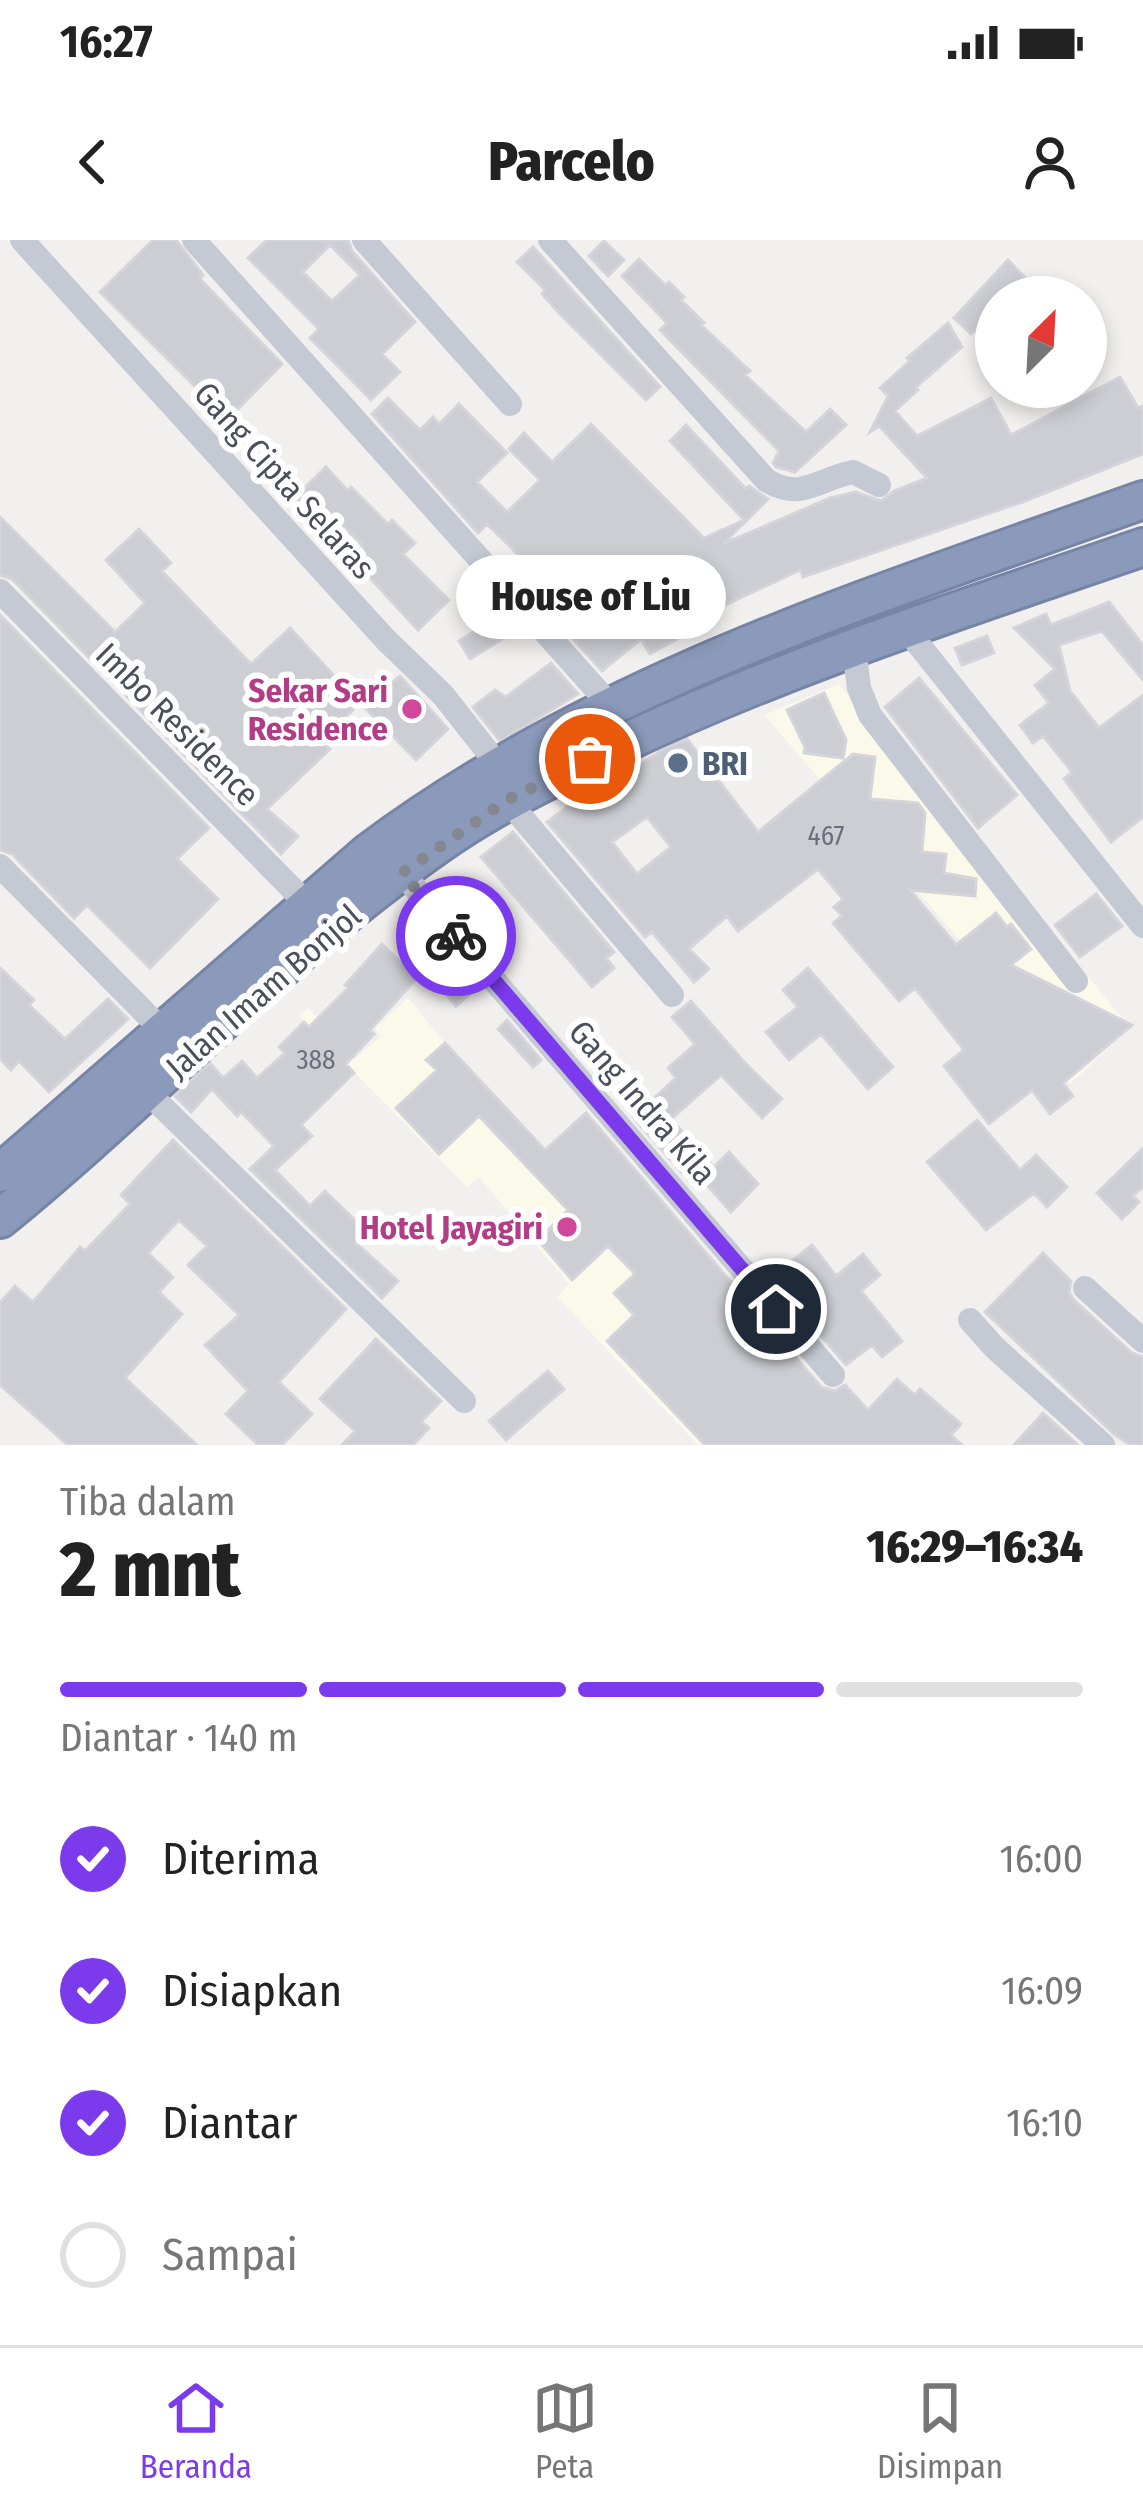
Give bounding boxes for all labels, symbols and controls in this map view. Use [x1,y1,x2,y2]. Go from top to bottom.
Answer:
text: 16:27 [60,15,153,69]
icon: back [60,129,126,195]
icon: person [1017,129,1083,195]
text: Parcelo [488,130,655,194]
north arrow [975,276,1107,408]
map controls [975,276,1107,408]
street label: Gang Cipta Selaras [185,374,383,587]
callout: House of Liu [455,555,725,639]
text: House of Liu [491,574,691,620]
street label: Imbo Residence [87,635,267,815]
place label: Sekar Sari Residence [248,671,388,749]
marker: Sekar Sari Residence [399,696,425,722]
pin [539,708,641,810]
icon: bag [557,726,623,792]
place label: BRI [702,744,748,784]
marker: BRI [665,750,691,776]
house number: 467 [808,820,844,852]
courier [396,876,516,996]
street label: Jalan Imam Bonjol [158,896,370,1087]
icon: bike [423,903,489,969]
street label: Gang Indra Kila [560,1012,724,1193]
house number: 388 [296,1044,336,1076]
place label: Hotel Jayagiri [360,1208,543,1248]
marker: Hotel Jayagiri [554,1214,580,1240]
pin [725,1258,827,1360]
icon: home [743,1276,809,1342]
text: Tiba dalam [60,1479,235,1525]
text: 16:29–16:34 [866,1520,1083,1574]
text: 2 mnt [60,1523,240,1617]
text: Diantar · 140 m [60,1715,298,1761]
icon: check [60,1826,126,1892]
text: Diterima [162,1832,319,1886]
text: 16:00 [1000,1836,1083,1882]
icon: check [60,1958,126,2024]
text: Disiapkan [162,1964,342,2018]
text: 16:09 [1001,1968,1083,2014]
icon: check [60,2090,126,2156]
text: Diantar [162,2096,297,2150]
text: 16:10 [1006,2100,1083,2146]
text: Sampai [162,2228,298,2282]
tab: Beranda [140,2375,252,2487]
tab: Peta [532,2375,598,2487]
tab: Disimpan [877,2375,1003,2487]

